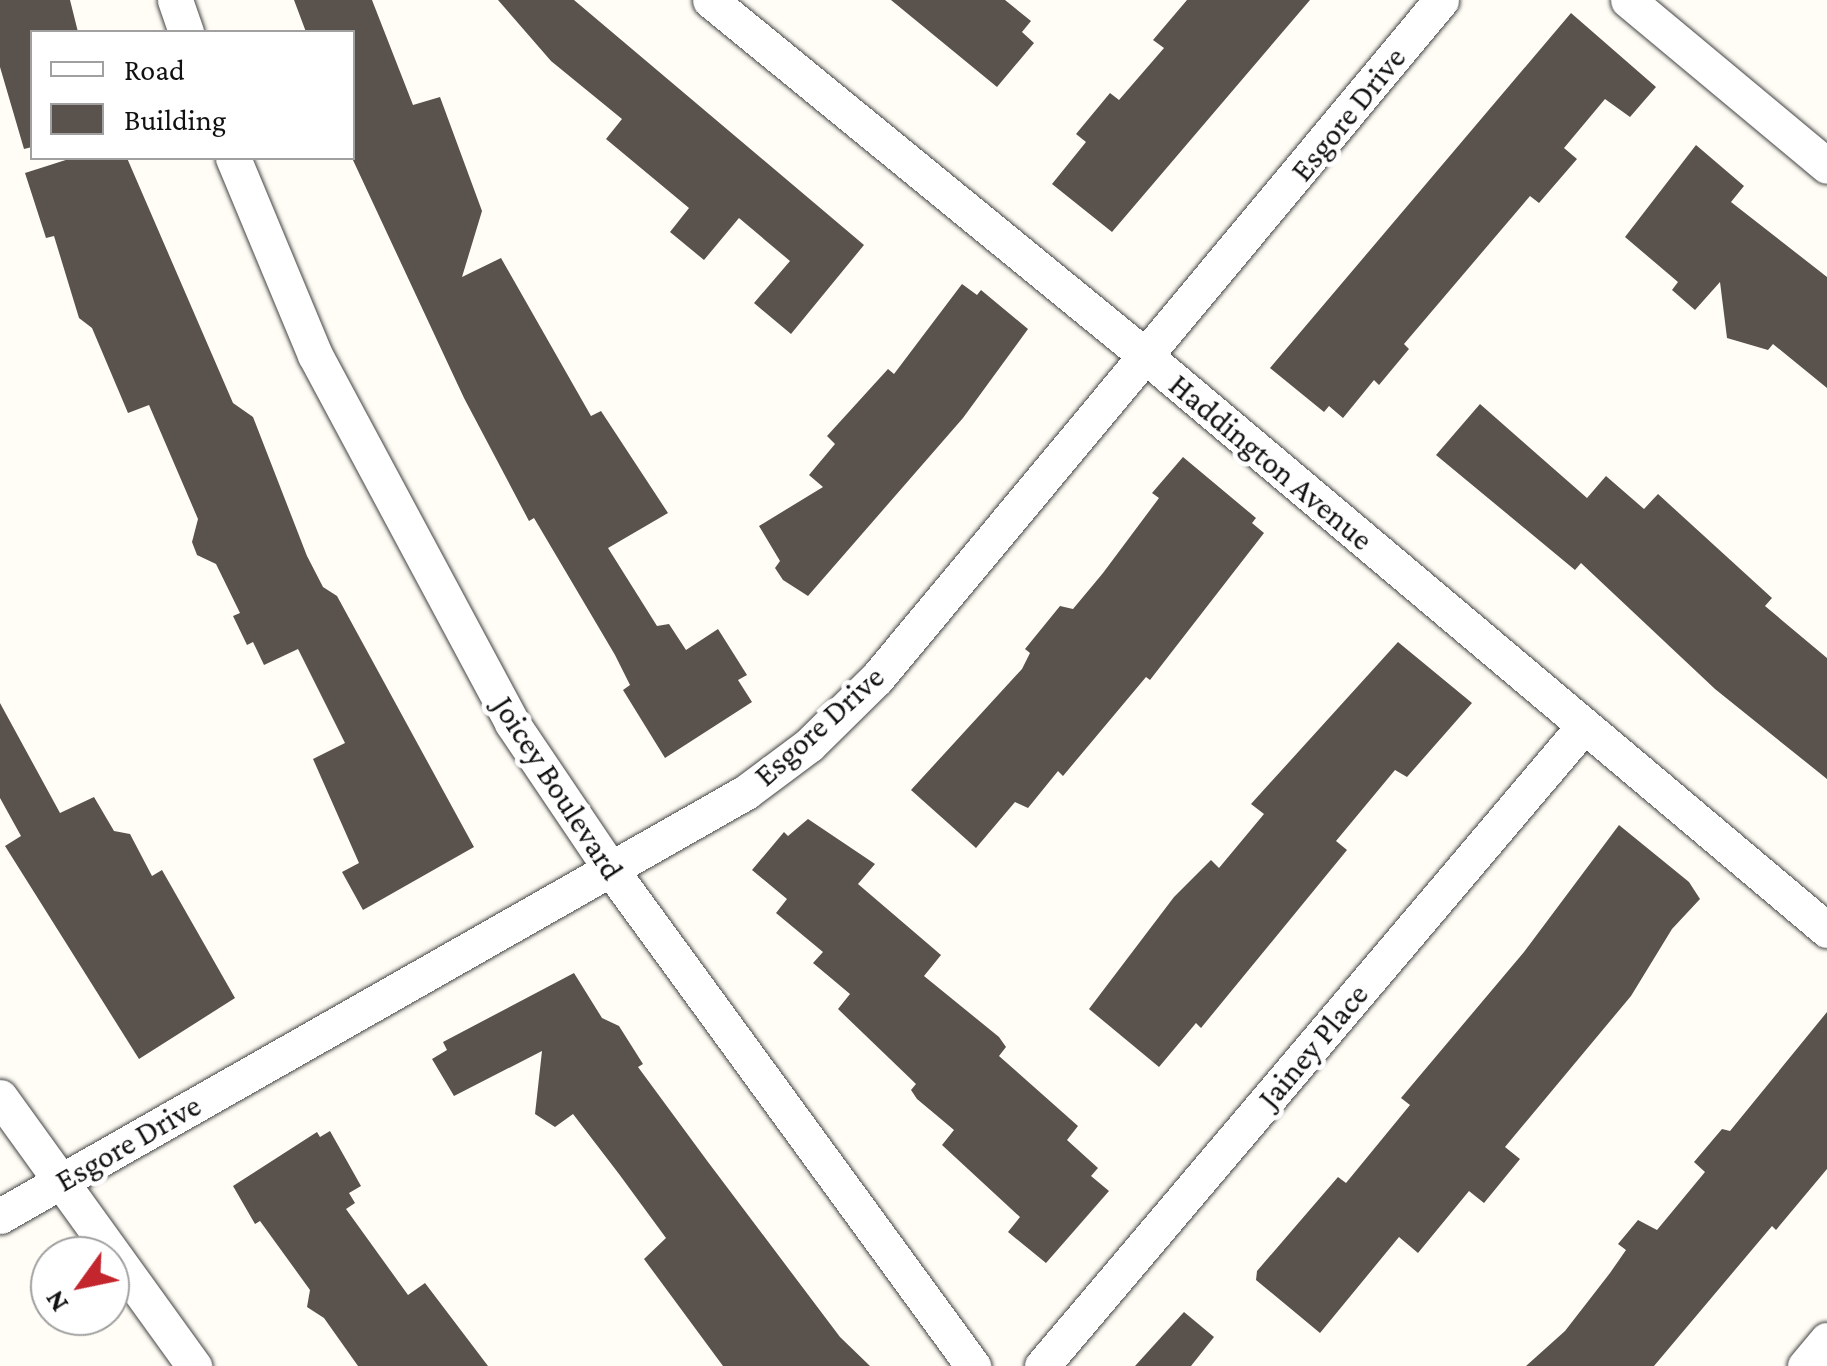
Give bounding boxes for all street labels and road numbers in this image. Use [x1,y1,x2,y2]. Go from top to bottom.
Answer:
street label: Esgore Drive [1282,39,1414,189]
street label: Haddington Avenue [1161,366,1381,558]
street label: Esgore Drive [746,658,892,794]
street label: Joicey Boulevard [484,689,632,887]
street label: Jainey Place [1250,976,1376,1116]
street label: Esgore Drive [48,1086,208,1200]

